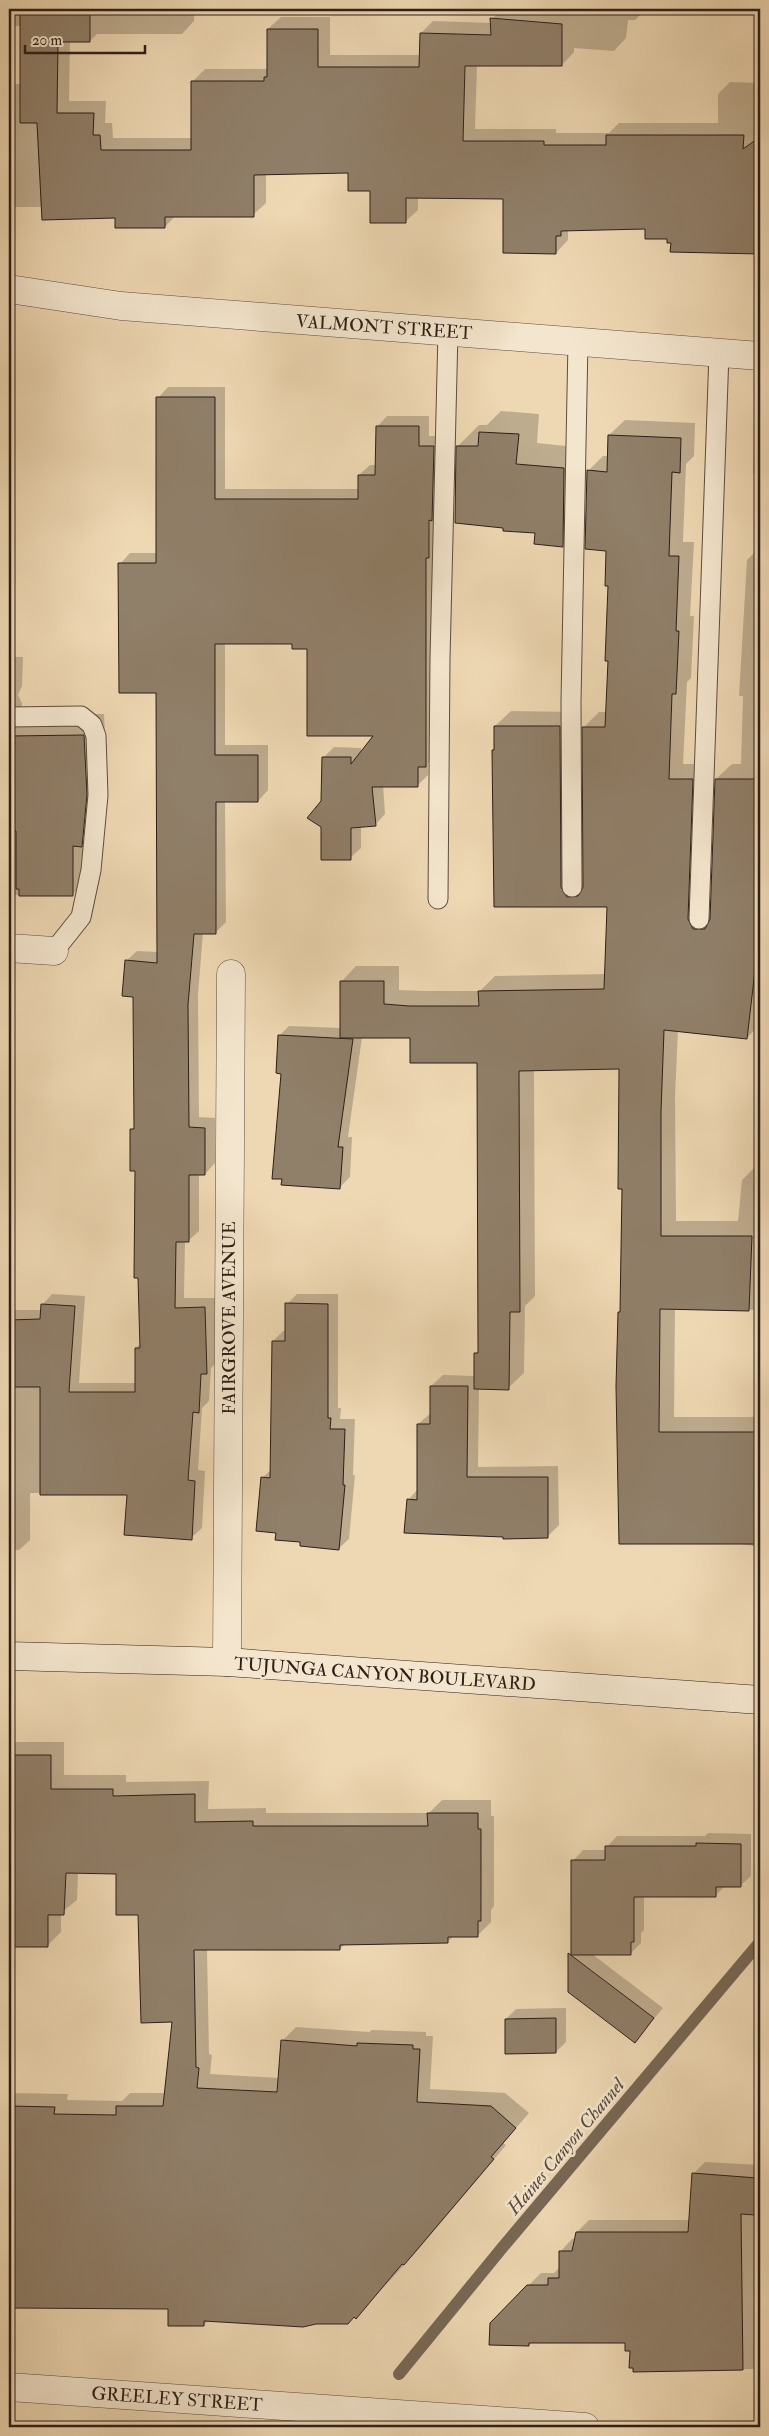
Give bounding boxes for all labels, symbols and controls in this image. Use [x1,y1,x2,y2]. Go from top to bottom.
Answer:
scale bar [25,22,145,54]
text: 20 m [32,31,62,50]
street label: VALMONT STREET [295,310,474,345]
street label: FAIRGROVE AVENUE [218,1221,241,1415]
street label: TUJUNGA CANYON BOULEVARD [233,1652,537,1697]
water label: Haines Canyon Channel [501,2073,631,2220]
street label: GREELEY STREET [91,2382,264,2417]

